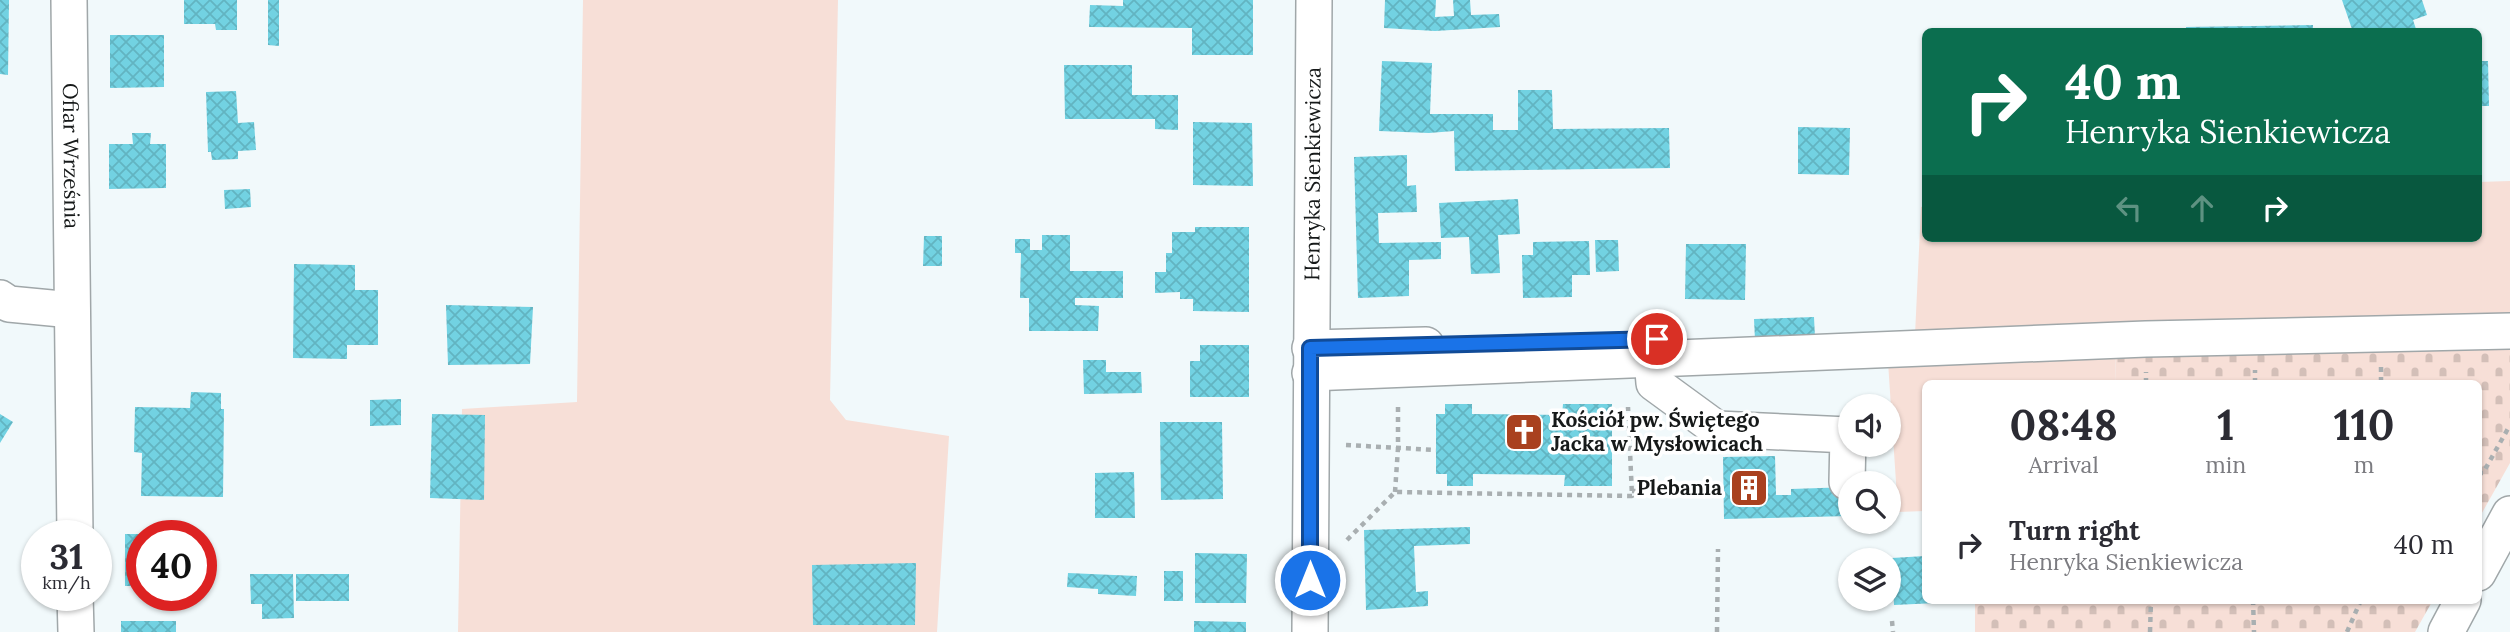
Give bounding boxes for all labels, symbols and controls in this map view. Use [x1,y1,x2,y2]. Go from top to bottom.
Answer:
text: 40 m [2065,50,2181,112]
icon: right [1950,56,2041,147]
street label: Henryka Sienkiewicza [1298,67,1327,281]
street label: Ofiar Września [57,83,86,229]
text: Henryka Sienkiewicza [2065,111,2391,152]
icon: left [2110,189,2148,227]
icon: ahead [2183,189,2221,227]
icon: right [2256,189,2294,227]
pin [1627,309,1687,369]
icon: arrive [1638,320,1676,358]
map controls [1838,394,1901,611]
button: sound [1838,394,1901,457]
text: 08:48 [2009,398,2118,452]
text: 1 [2217,398,2234,452]
text: 110 [2334,398,2395,452]
place label: Kościół pw. Świętego Jacka w Mysłowicach [1551,406,1763,457]
church icon: Kościół pw. Świętego Jacka w Mysłowicach [1503,411,1545,453]
text: Arrival [2028,450,2099,479]
text: min [2205,450,2246,479]
text: m [2354,450,2374,479]
building icon: Plebania [1728,467,1770,509]
button: search [1838,471,1901,534]
place label: Plebania [1637,474,1722,501]
text: Turn right [2009,514,2140,547]
speed limit sign: 40 [126,520,217,611]
icon: right [1950,526,1988,564]
text: 40 m [2394,528,2454,561]
text: 31 [50,534,83,579]
position arrow [1273,543,1347,617]
text: Henryka Sienkiewicza [2009,547,2243,576]
button: layers [1838,548,1901,611]
text: km/h [42,571,91,594]

